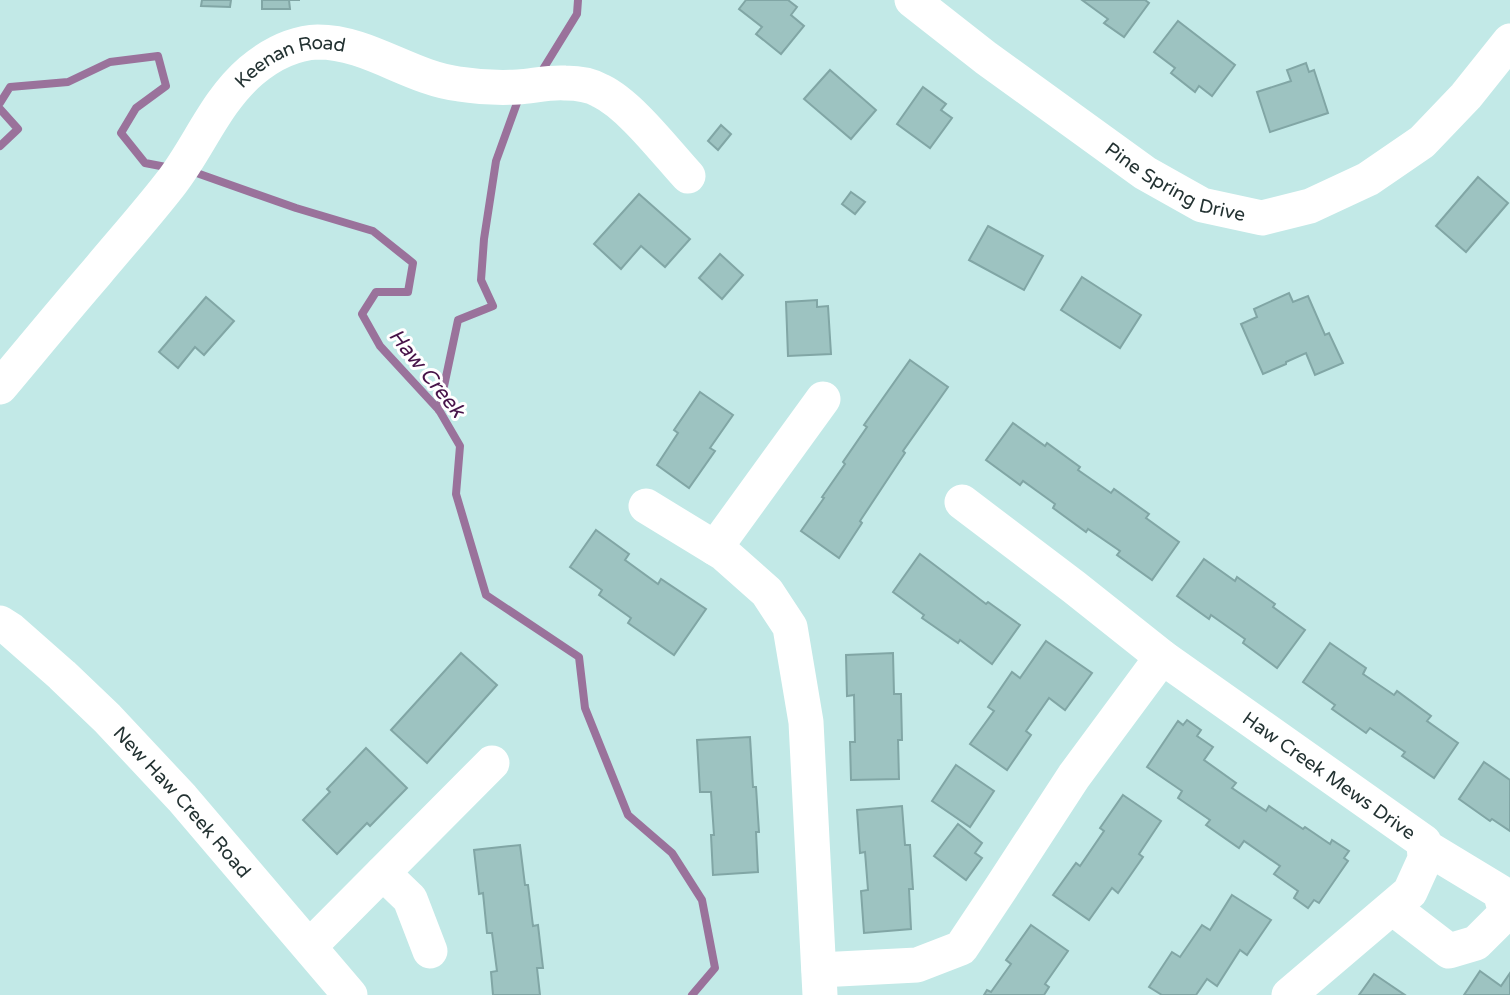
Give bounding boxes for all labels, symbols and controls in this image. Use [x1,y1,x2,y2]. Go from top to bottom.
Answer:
street label: Keenan Road [230,32,347,92]
street label: Pine Spring Drive [1101,138,1247,226]
water label: Haw Creek [383,324,471,424]
street label: Haw Creek Mews Drive [1238,707,1420,845]
street label: New Haw Creek Road [109,722,255,882]

